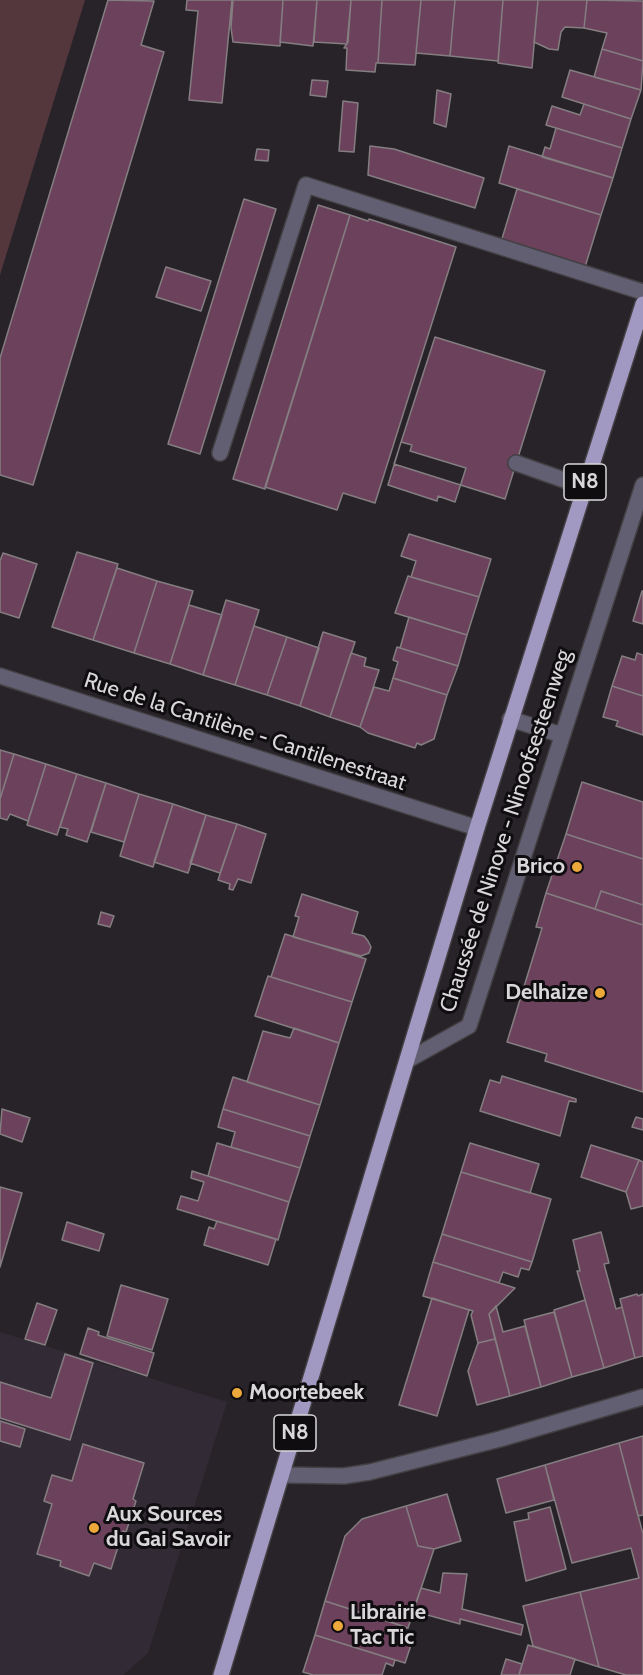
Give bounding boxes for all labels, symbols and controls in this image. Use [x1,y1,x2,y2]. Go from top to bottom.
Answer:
road number: N8 [564,464,606,500]
street label: Chaussée de Ninove - Ninoofsesteenweg [435,646,577,1016]
street label: Rue de la Cantilène - Cantilenestraat [81,667,409,797]
place label: Brico [516,854,565,880]
marker: Brico [570,860,584,874]
place label: Delhaize [505,980,588,1006]
marker: Delhaize [593,986,607,1000]
place label: Moortebeek [249,1380,364,1406]
marker: Moortebeek [230,1386,244,1400]
road number: N8 [274,1415,316,1451]
place label: Aux Sources du Gai Savoir [106,1502,231,1554]
marker: Aux Sources du Gai Savoir [87,1521,101,1535]
place label: Librairie Tac Tic [350,1600,426,1652]
marker: Librairie Tac Tic [331,1619,345,1633]

